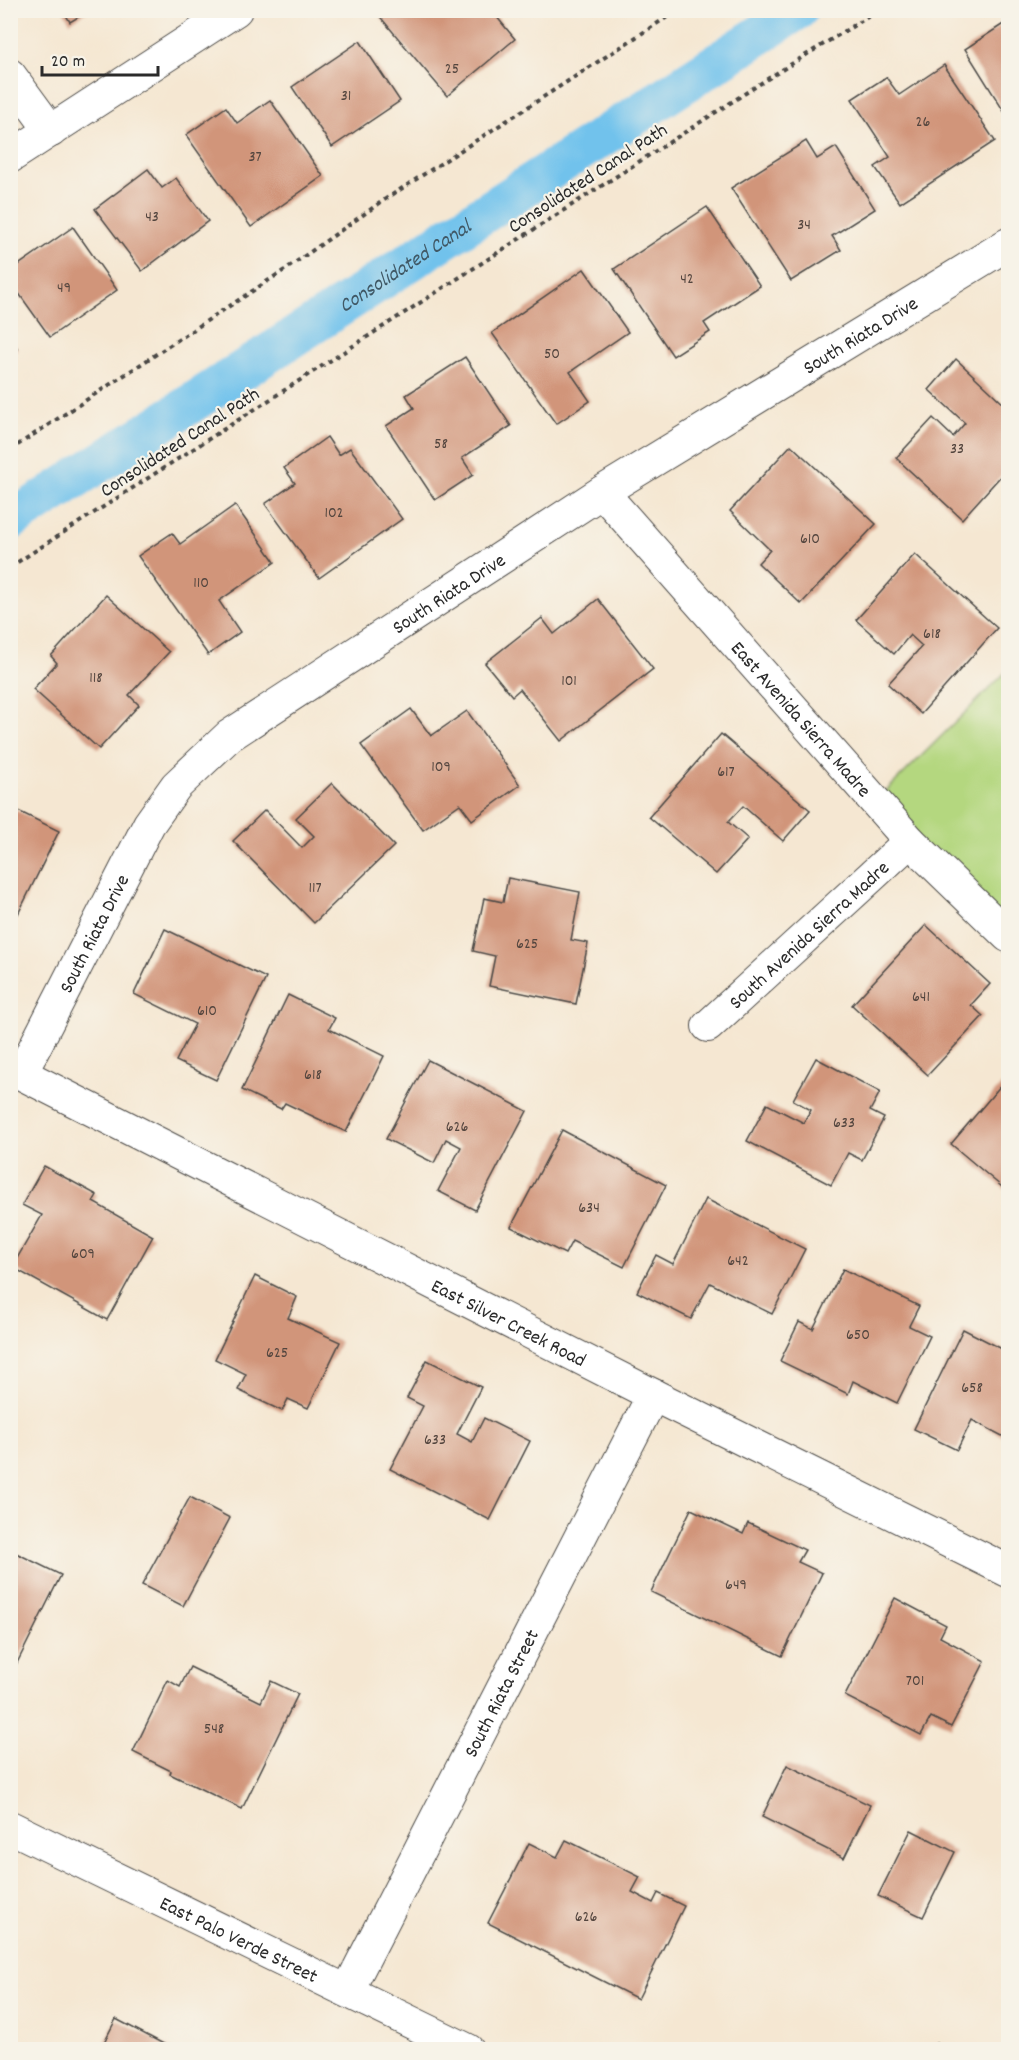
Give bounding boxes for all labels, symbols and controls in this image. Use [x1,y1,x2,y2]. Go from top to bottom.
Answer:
scale bar [42,39,158,77]
text: 20 m [51,50,85,75]
house number: 25 [445,58,459,81]
house number: 31 [341,85,351,108]
house number: 26 [916,111,931,134]
street label: Consolidated Canal Path [503,117,674,242]
house number: 37 [248,146,262,169]
house number: 43 [145,206,159,229]
water label: Consolidated Canal [334,213,480,322]
house number: 34 [797,214,811,237]
house number: 42 [680,268,694,291]
house number: 49 [57,277,71,300]
street label: South Riata Drive [799,291,924,383]
house number: 50 [544,343,560,366]
street label: Consolidated Canal Path [95,381,266,506]
house number: 58 [434,433,448,456]
house number: 33 [950,438,964,461]
house number: 102 [324,502,344,525]
house number: 610 [800,528,820,551]
street label: South Riata Drive [388,548,512,643]
house number: 110 [193,572,209,595]
house number: 618 [923,623,941,646]
street label: East Avenida Sierra Madre [723,636,876,805]
house number: 118 [89,667,103,690]
house number: 101 [561,670,577,693]
house number: 109 [431,756,451,779]
house number: 617 [717,761,735,784]
street label: South Avenida Sierra Madre [724,855,897,1017]
street label: South Riata Drive [54,870,138,999]
house number: 117 [308,877,322,900]
house number: 625 [516,933,538,956]
house number: 641 [912,986,930,1009]
house number: 610 [197,1000,217,1023]
house number: 618 [304,1064,322,1087]
house number: 633 [833,1112,855,1135]
house number: 626 [446,1116,468,1139]
house number: 634 [578,1197,600,1220]
house number: 609 [71,1243,95,1266]
house number: 642 [727,1250,749,1273]
street label: East Silver Creek Road [425,1273,590,1376]
house number: 650 [846,1324,870,1347]
house number: 625 [266,1342,288,1365]
house number: 658 [961,1377,983,1400]
house number: 633 [424,1429,446,1452]
house number: 649 [725,1574,747,1597]
street label: South Riata Street [459,1625,548,1763]
house number: 701 [906,1670,924,1693]
house number: 548 [204,1718,224,1741]
street label: East Palo Verde Street [154,1891,322,1992]
house number: 626 [575,1906,597,1929]

